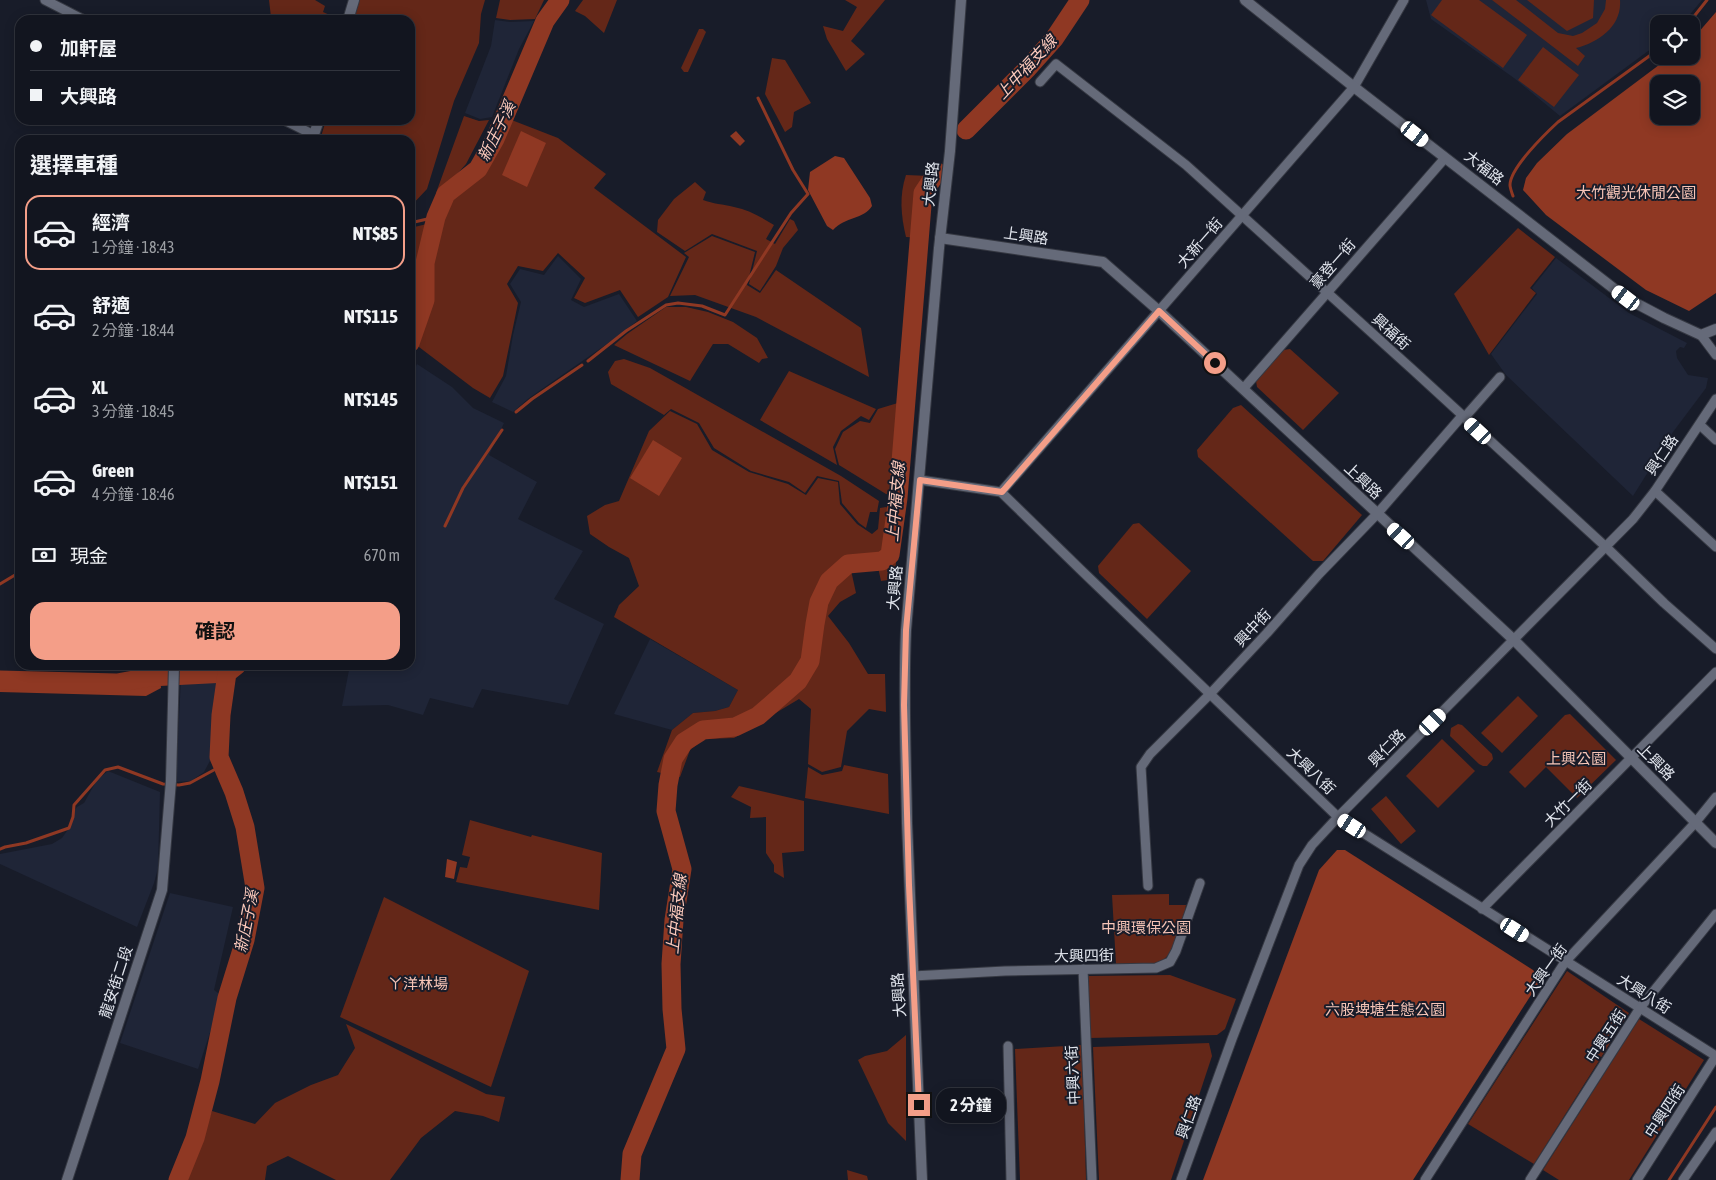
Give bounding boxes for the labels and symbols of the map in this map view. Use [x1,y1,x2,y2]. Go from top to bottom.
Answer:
water label: 上中福支線 [992,30,1061,102]
water label: 新庄子溪 [474,97,519,164]
car [1398,119,1431,149]
street label: 大福路 [1461,147,1507,188]
street label: 大興路 [920,161,941,207]
park label: 大竹觀光休閒公園 [1576,184,1696,201]
street label: 大新一街 [1174,214,1226,271]
street label: 上興路 [1003,224,1050,247]
street label: 豪登一街 [1307,235,1359,292]
car [1609,283,1642,313]
street label: 興福街 [1369,310,1414,353]
route start [1204,352,1226,374]
car [1461,415,1494,447]
street label: 興仁路 [1642,431,1681,478]
water label: 上中福支線 [883,459,908,543]
street label: 上興路 [1341,459,1386,502]
car [1384,520,1417,552]
street label: 大興路 [884,565,905,611]
street label: 興中街 [1231,605,1274,650]
car [1417,706,1448,738]
street label: 興仁路 [1365,726,1409,770]
street label: 上興路 [1634,740,1678,784]
street label: 大興八街 [1284,744,1339,798]
park label: 上興公園 [1546,750,1606,767]
street label: 大竹一街 [1540,775,1595,830]
car [1335,812,1368,840]
water label: 上中福支線 [663,871,689,955]
water label: 新庄子溪 [231,886,261,954]
car [1498,916,1531,944]
park label: 中興環保公園 [1101,919,1191,936]
street label: 大興一街 [1521,940,1570,999]
street label: 龍安街二段 [96,944,135,1020]
street label: 大興四街 [1054,946,1114,965]
street label: 大興八街 [1614,970,1674,1017]
street label: 大興路 [888,972,909,1018]
park label: ㄚ洋林場 [388,975,448,992]
park label: 六股埤塘生態公園 [1325,1001,1445,1018]
street label: 中興五街 [1582,1006,1629,1066]
street label: 中興六街 [1062,1045,1083,1105]
street label: 中興四街 [1641,1081,1688,1141]
callout: 2 分鐘 [936,1088,1006,1122]
street label: 興仁路 [1173,1093,1204,1141]
route end [908,1094,930,1116]

